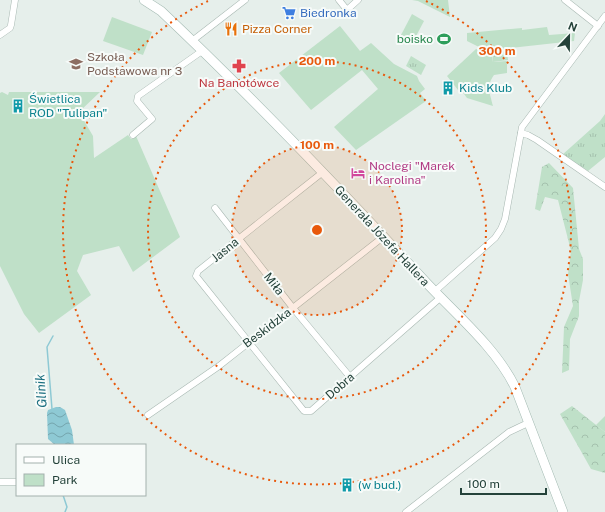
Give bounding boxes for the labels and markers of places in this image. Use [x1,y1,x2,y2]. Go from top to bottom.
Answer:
supermarket icon: Biedronka [281,5,297,21]
place label: Biedronka [300,6,357,20]
restaurant icon: Pizza Corner [223,21,239,37]
place label: Pizza Corner [242,22,312,36]
sports icon: boisko [436,31,452,47]
place label: boisko [397,32,433,46]
place label: Szkoła Podstawowa nr 3 [87,50,182,78]
school or university icon: Szkoła Podstawowa nr 3 [68,56,84,72]
pharmacy icon: Na Banotówce [231,58,247,74]
place label: Na Banotówce [199,76,279,90]
building icon: Kids Klub [440,80,456,96]
place label: Kids Klub [459,81,512,95]
place label: Świetlica ROD "Tulipan" [29,92,107,120]
building icon: Świetlica ROD "Tulipan" [10,98,26,114]
place label: Noclegi "Marek i Karolina" [369,159,455,187]
hotel icon: Noclegi "Marek i Karolina" [350,165,366,181]
centre of rings [310,223,324,237]
building icon: (w bud.) [339,477,355,493]
place label: (w bud.) [358,478,402,492]

